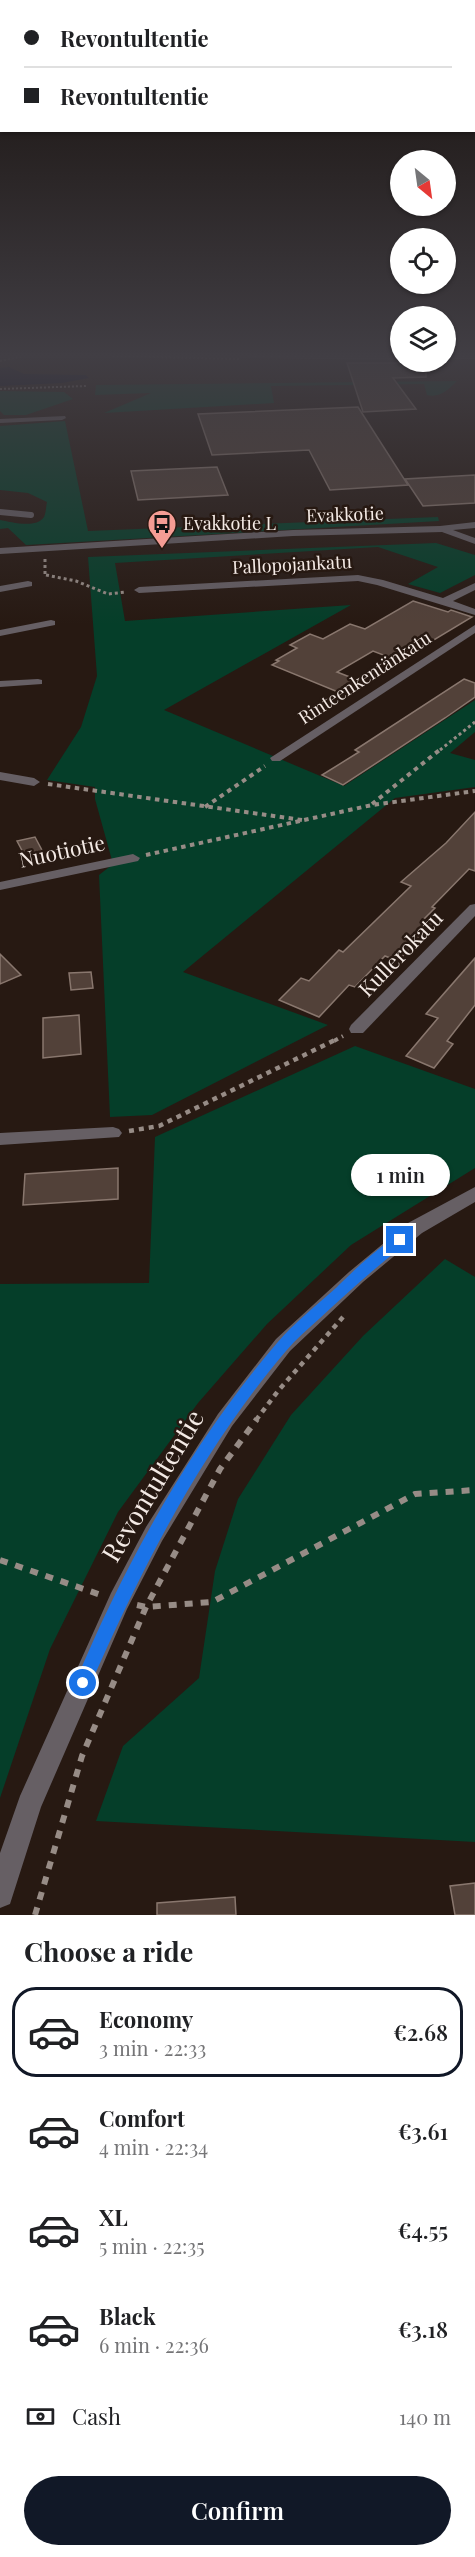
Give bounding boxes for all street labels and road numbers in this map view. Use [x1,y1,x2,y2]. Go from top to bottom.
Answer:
street label: Evakkotie [306,501,384,527]
street label: Pallopojankatu [232,549,353,579]
street label: Rinteenkentänkatu [293,625,436,729]
street label: Nuotiotie [16,827,107,873]
street label: Kullerokatu [351,903,448,1002]
street label: Revontultentie [92,1403,211,1568]

